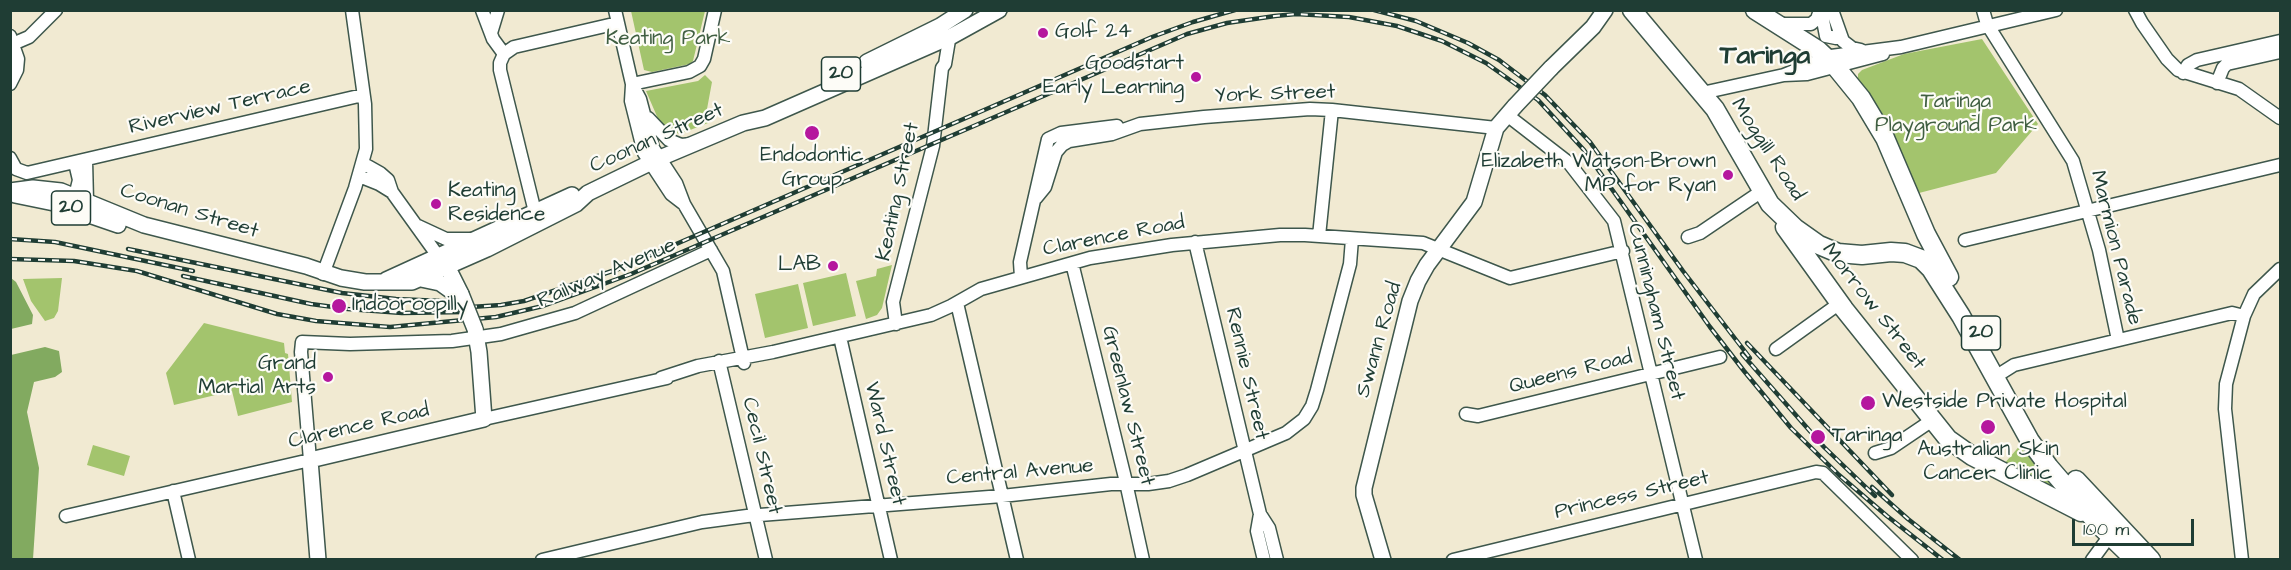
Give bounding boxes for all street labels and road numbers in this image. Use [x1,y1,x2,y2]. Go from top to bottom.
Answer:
road number: 20 [822,57,860,91]
street label: Riverview Terrace [127,75,313,141]
street label: York Street [1214,80,1336,110]
street label: Moggill Road [1724,94,1810,206]
street label: Coonan Street [586,98,728,180]
street label: Keating Street [872,120,926,264]
street label: Marmion Parade [2084,168,2146,328]
street label: Coonan Street [117,179,261,245]
road number: 20 [52,191,90,225]
street label: Clarence Road [1041,211,1187,263]
street label: Cunningham Street [1621,221,1689,403]
street label: Railway Avenue [534,233,680,315]
street label: Morrow Street [1816,238,1930,376]
street label: Swann Road [1352,279,1408,401]
street label: Rennie Street [1219,305,1273,443]
road number: 20 [1962,316,2000,350]
street label: Greenlaw Street [1095,324,1159,488]
street label: Queens Road [1507,346,1635,400]
street label: Ward Street [858,380,910,508]
street label: Cecil Street [735,395,787,517]
street label: Clarence Road [286,399,432,455]
street label: Central Avenue [945,454,1095,492]
street label: Princess Street [1552,466,1712,526]

